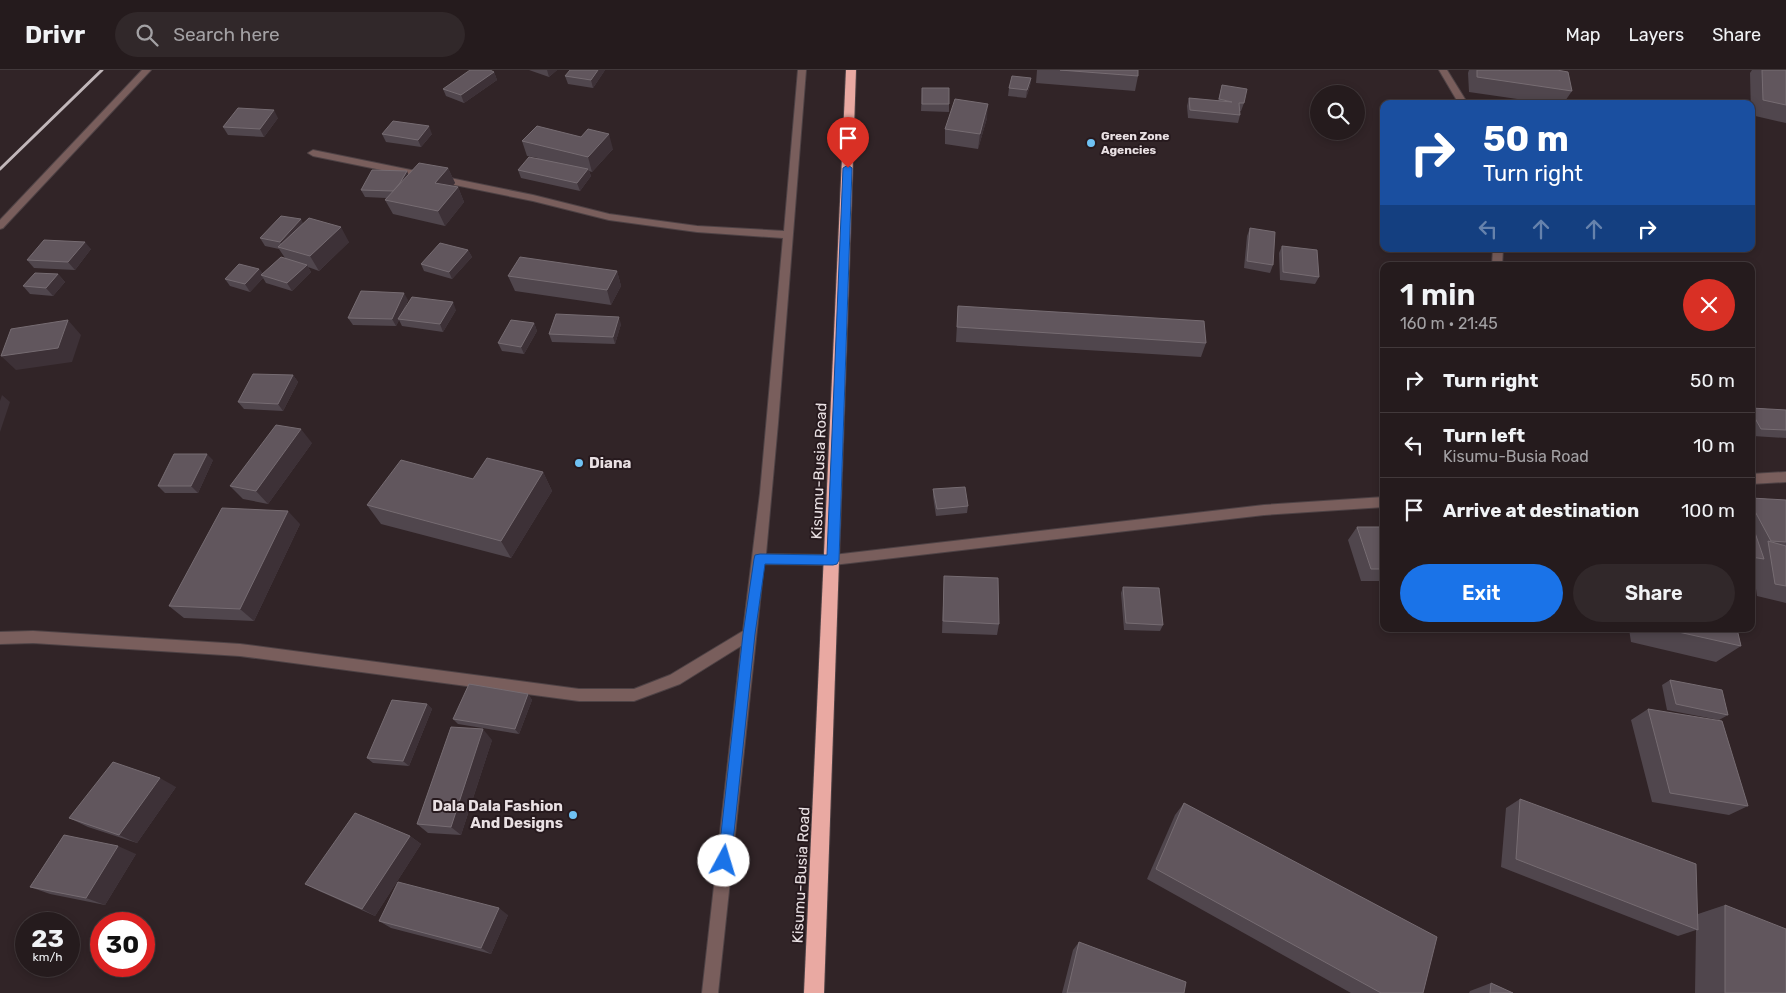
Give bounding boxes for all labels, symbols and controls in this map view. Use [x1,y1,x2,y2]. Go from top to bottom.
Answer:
search box [115,12,465,57]
text: Drivr [25,21,85,49]
icon: search [133,21,161,49]
text: Search here [173,23,280,46]
text: Map [1566,24,1601,46]
text: Layers [1629,24,1684,46]
text: Share [1712,24,1761,46]
map controls [1310,85,1365,140]
button: search [1310,85,1365,140]
pin [827,117,869,168]
text: 50 m [1483,118,1569,160]
icon: right [1400,120,1465,185]
icon: arrive [834,124,862,152]
place label: Green Zone Agencies [1101,129,1169,157]
marker: Green Zone Agencies [1085,137,1097,149]
text: Turn right [1483,160,1583,187]
icon: left [1474,215,1502,243]
icon: ahead [1527,215,1555,243]
icon: ahead [1580,215,1608,243]
icon: right [1633,215,1661,243]
text: 1 min [1400,277,1475,313]
button: close [1683,279,1735,331]
text: 160 m · 21:45 [1400,314,1498,333]
icon: right [1400,366,1428,394]
text: Turn right [1443,369,1538,392]
text: 50 m [1690,369,1735,392]
street label: Kisumu-Busia Road [808,402,830,540]
text: Turn left [1443,424,1525,447]
icon: left [1400,431,1428,459]
text: 10 m [1693,434,1735,457]
text: Kisumu-Busia Road [1443,447,1589,466]
place label: Diana [589,454,632,472]
marker: Diana [573,457,585,469]
icon: arrive [1400,496,1428,524]
text: Arrive at destination [1443,499,1639,522]
text: 100 m [1681,499,1735,522]
button: Exit [1400,564,1563,622]
button: Share [1573,564,1735,622]
place label: Dala Dala Fashion And Designs [432,797,563,832]
street label: Kisumu-Busia Road [788,806,814,944]
marker: Dala Dala Fashion And Designs [567,809,579,821]
position arrow [697,834,749,886]
speed limit sign: 30 [90,912,155,977]
text: 23 [31,924,64,953]
text: km/h [33,950,62,964]

